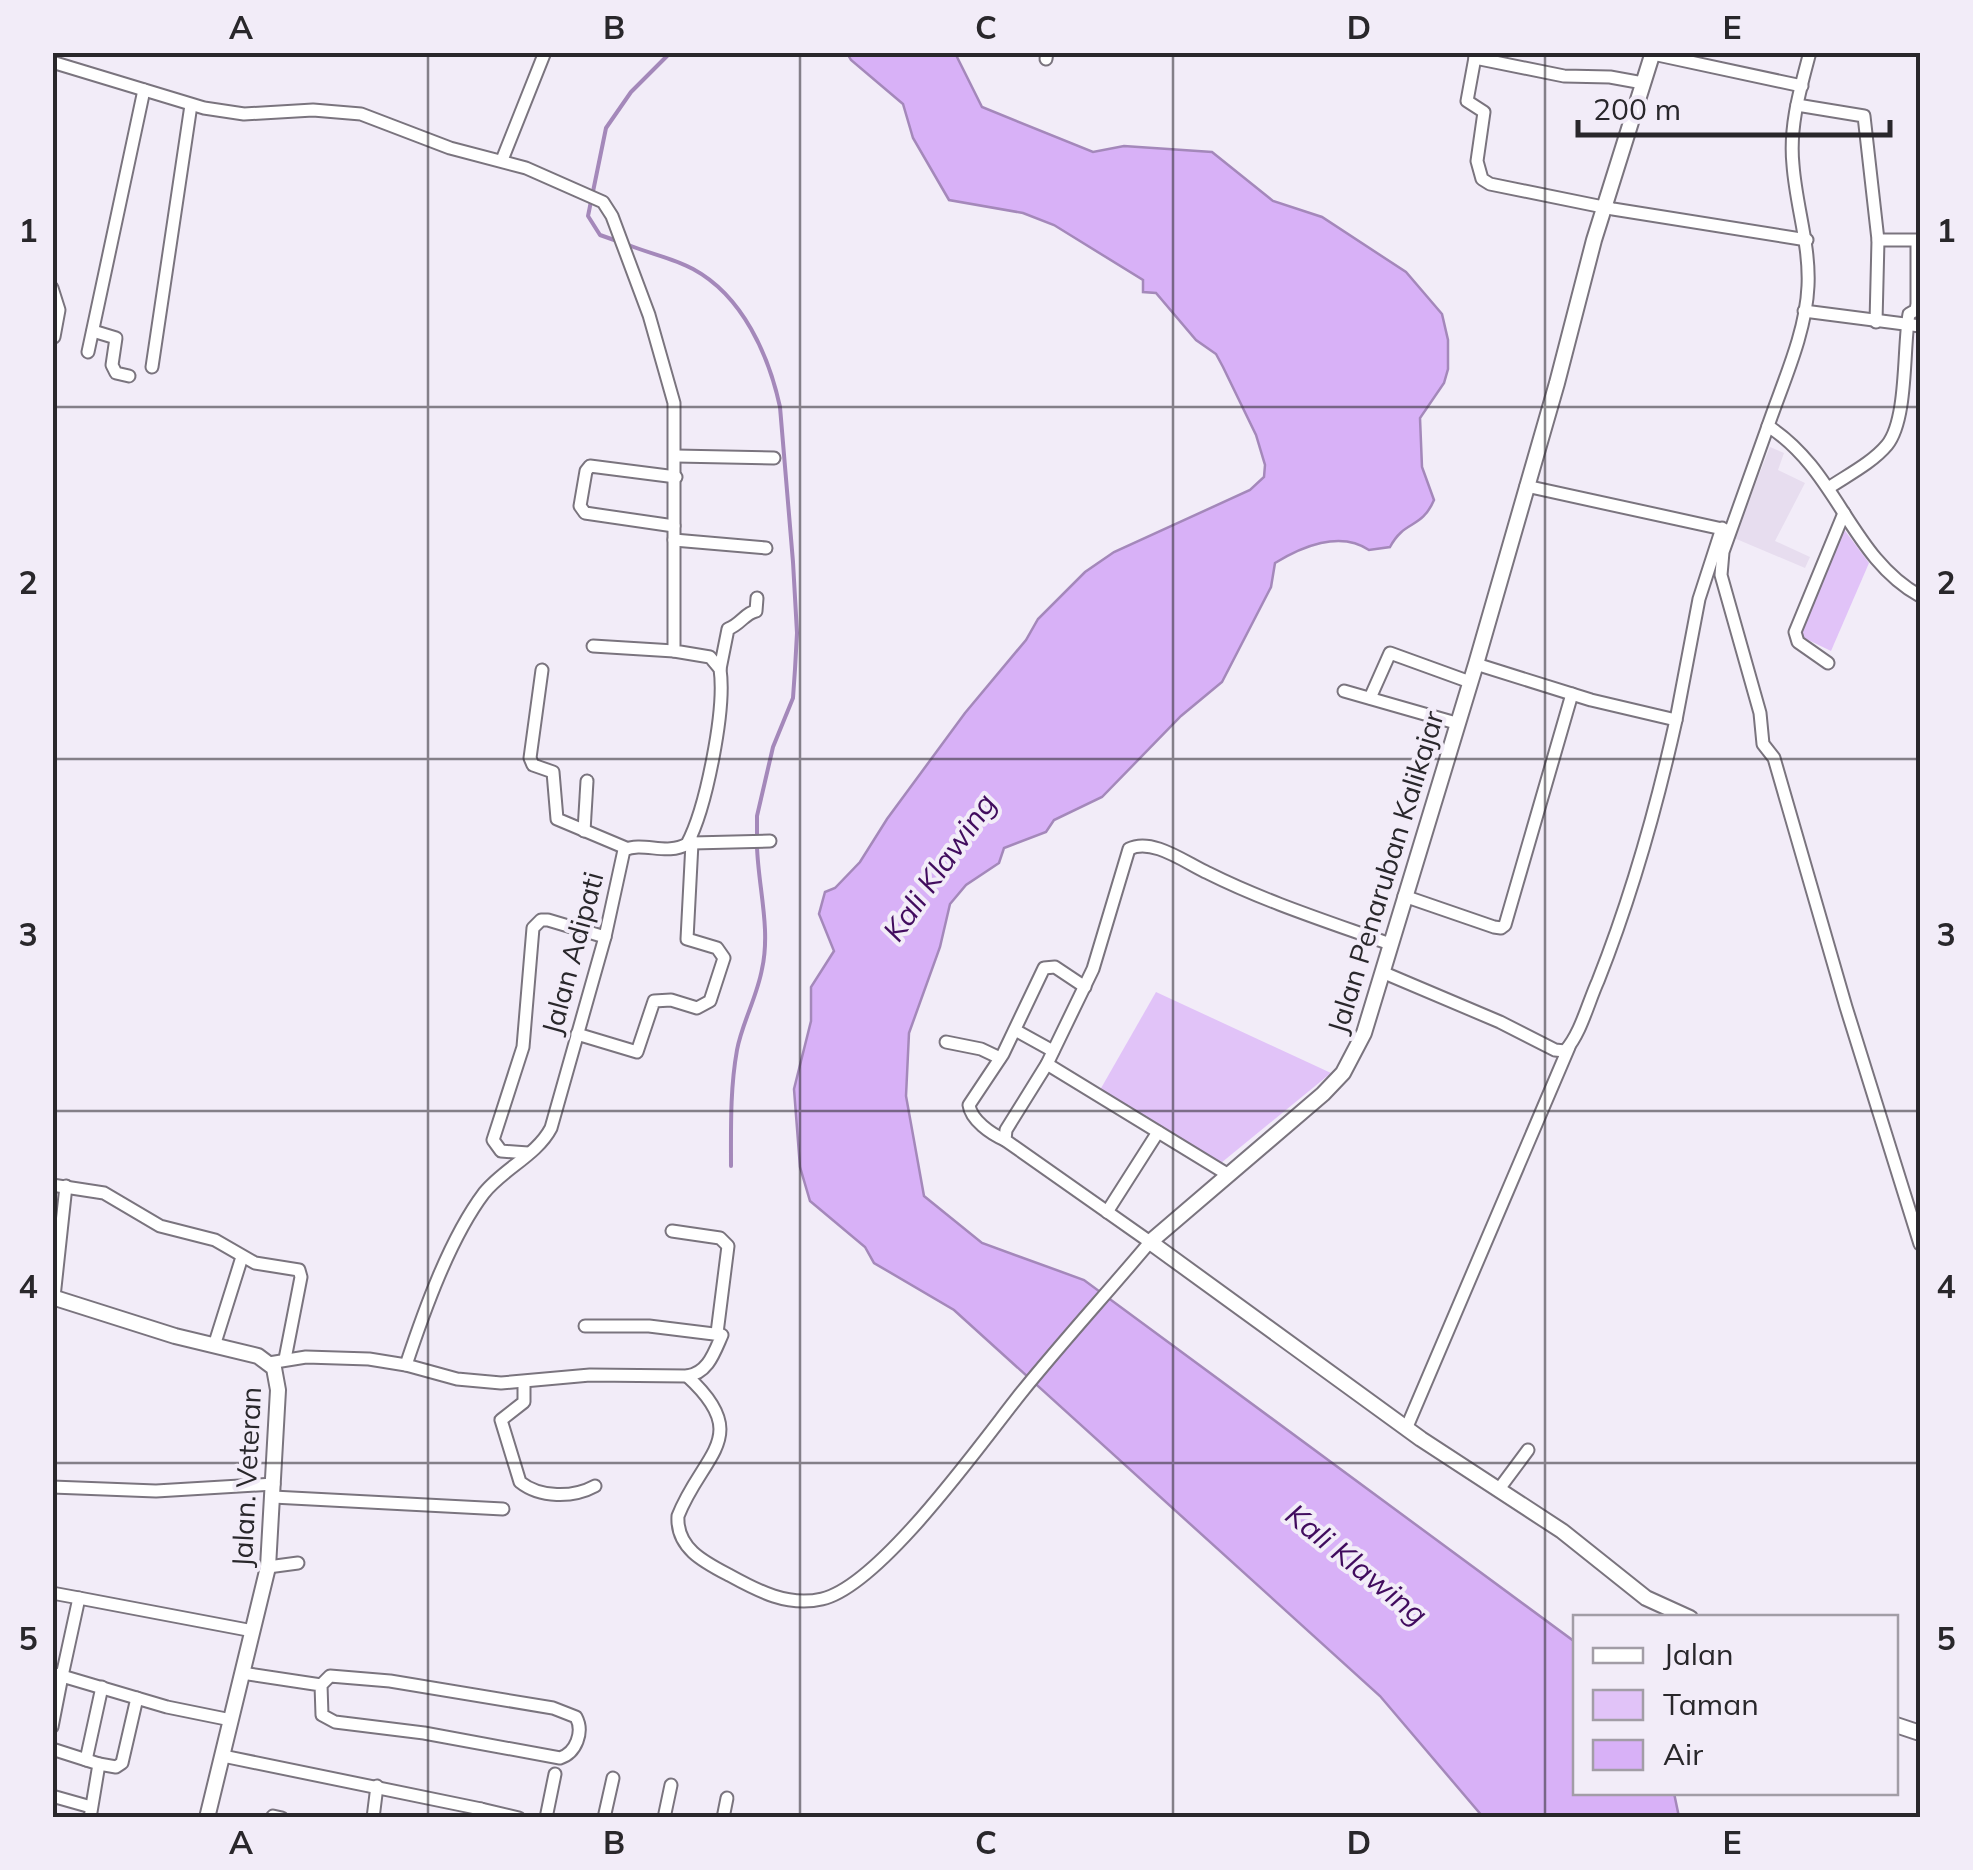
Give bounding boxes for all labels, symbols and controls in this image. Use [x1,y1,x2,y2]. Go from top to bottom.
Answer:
text: A [229,7,253,47]
text: B [603,7,625,47]
text: C [975,7,997,47]
text: D [1347,7,1371,47]
text: E [1722,7,1742,47]
scale bar [1578,75,1890,137]
text: 200 m [1593,90,1681,128]
text: 1 [18,210,38,250]
text: 1 [1936,210,1956,250]
text: 2 [18,562,38,602]
text: 2 [1936,562,1956,602]
street label: Jalan Penaruban Kalikajar [1319,706,1451,1038]
water label: Kali Klawing [874,786,1004,948]
street label: Jalan Adipati [533,868,611,1038]
text: 3 [18,914,38,954]
text: 3 [1936,914,1956,954]
text: 4 [18,1266,38,1306]
text: 4 [1936,1266,1956,1306]
street label: Jalan. Veteran [224,1386,268,1568]
water label: Kali Klawing [1278,1495,1436,1633]
legend [1573,1615,1898,1795]
text: 5 [18,1618,38,1658]
text: 5 [1936,1618,1956,1658]
text: Jalan [1663,1635,1734,1673]
text: Taman [1663,1685,1759,1723]
text: Air [1663,1735,1703,1773]
text: A [229,1822,253,1862]
text: B [603,1822,625,1862]
text: C [975,1822,997,1862]
text: D [1347,1822,1371,1862]
text: E [1722,1822,1742,1862]

